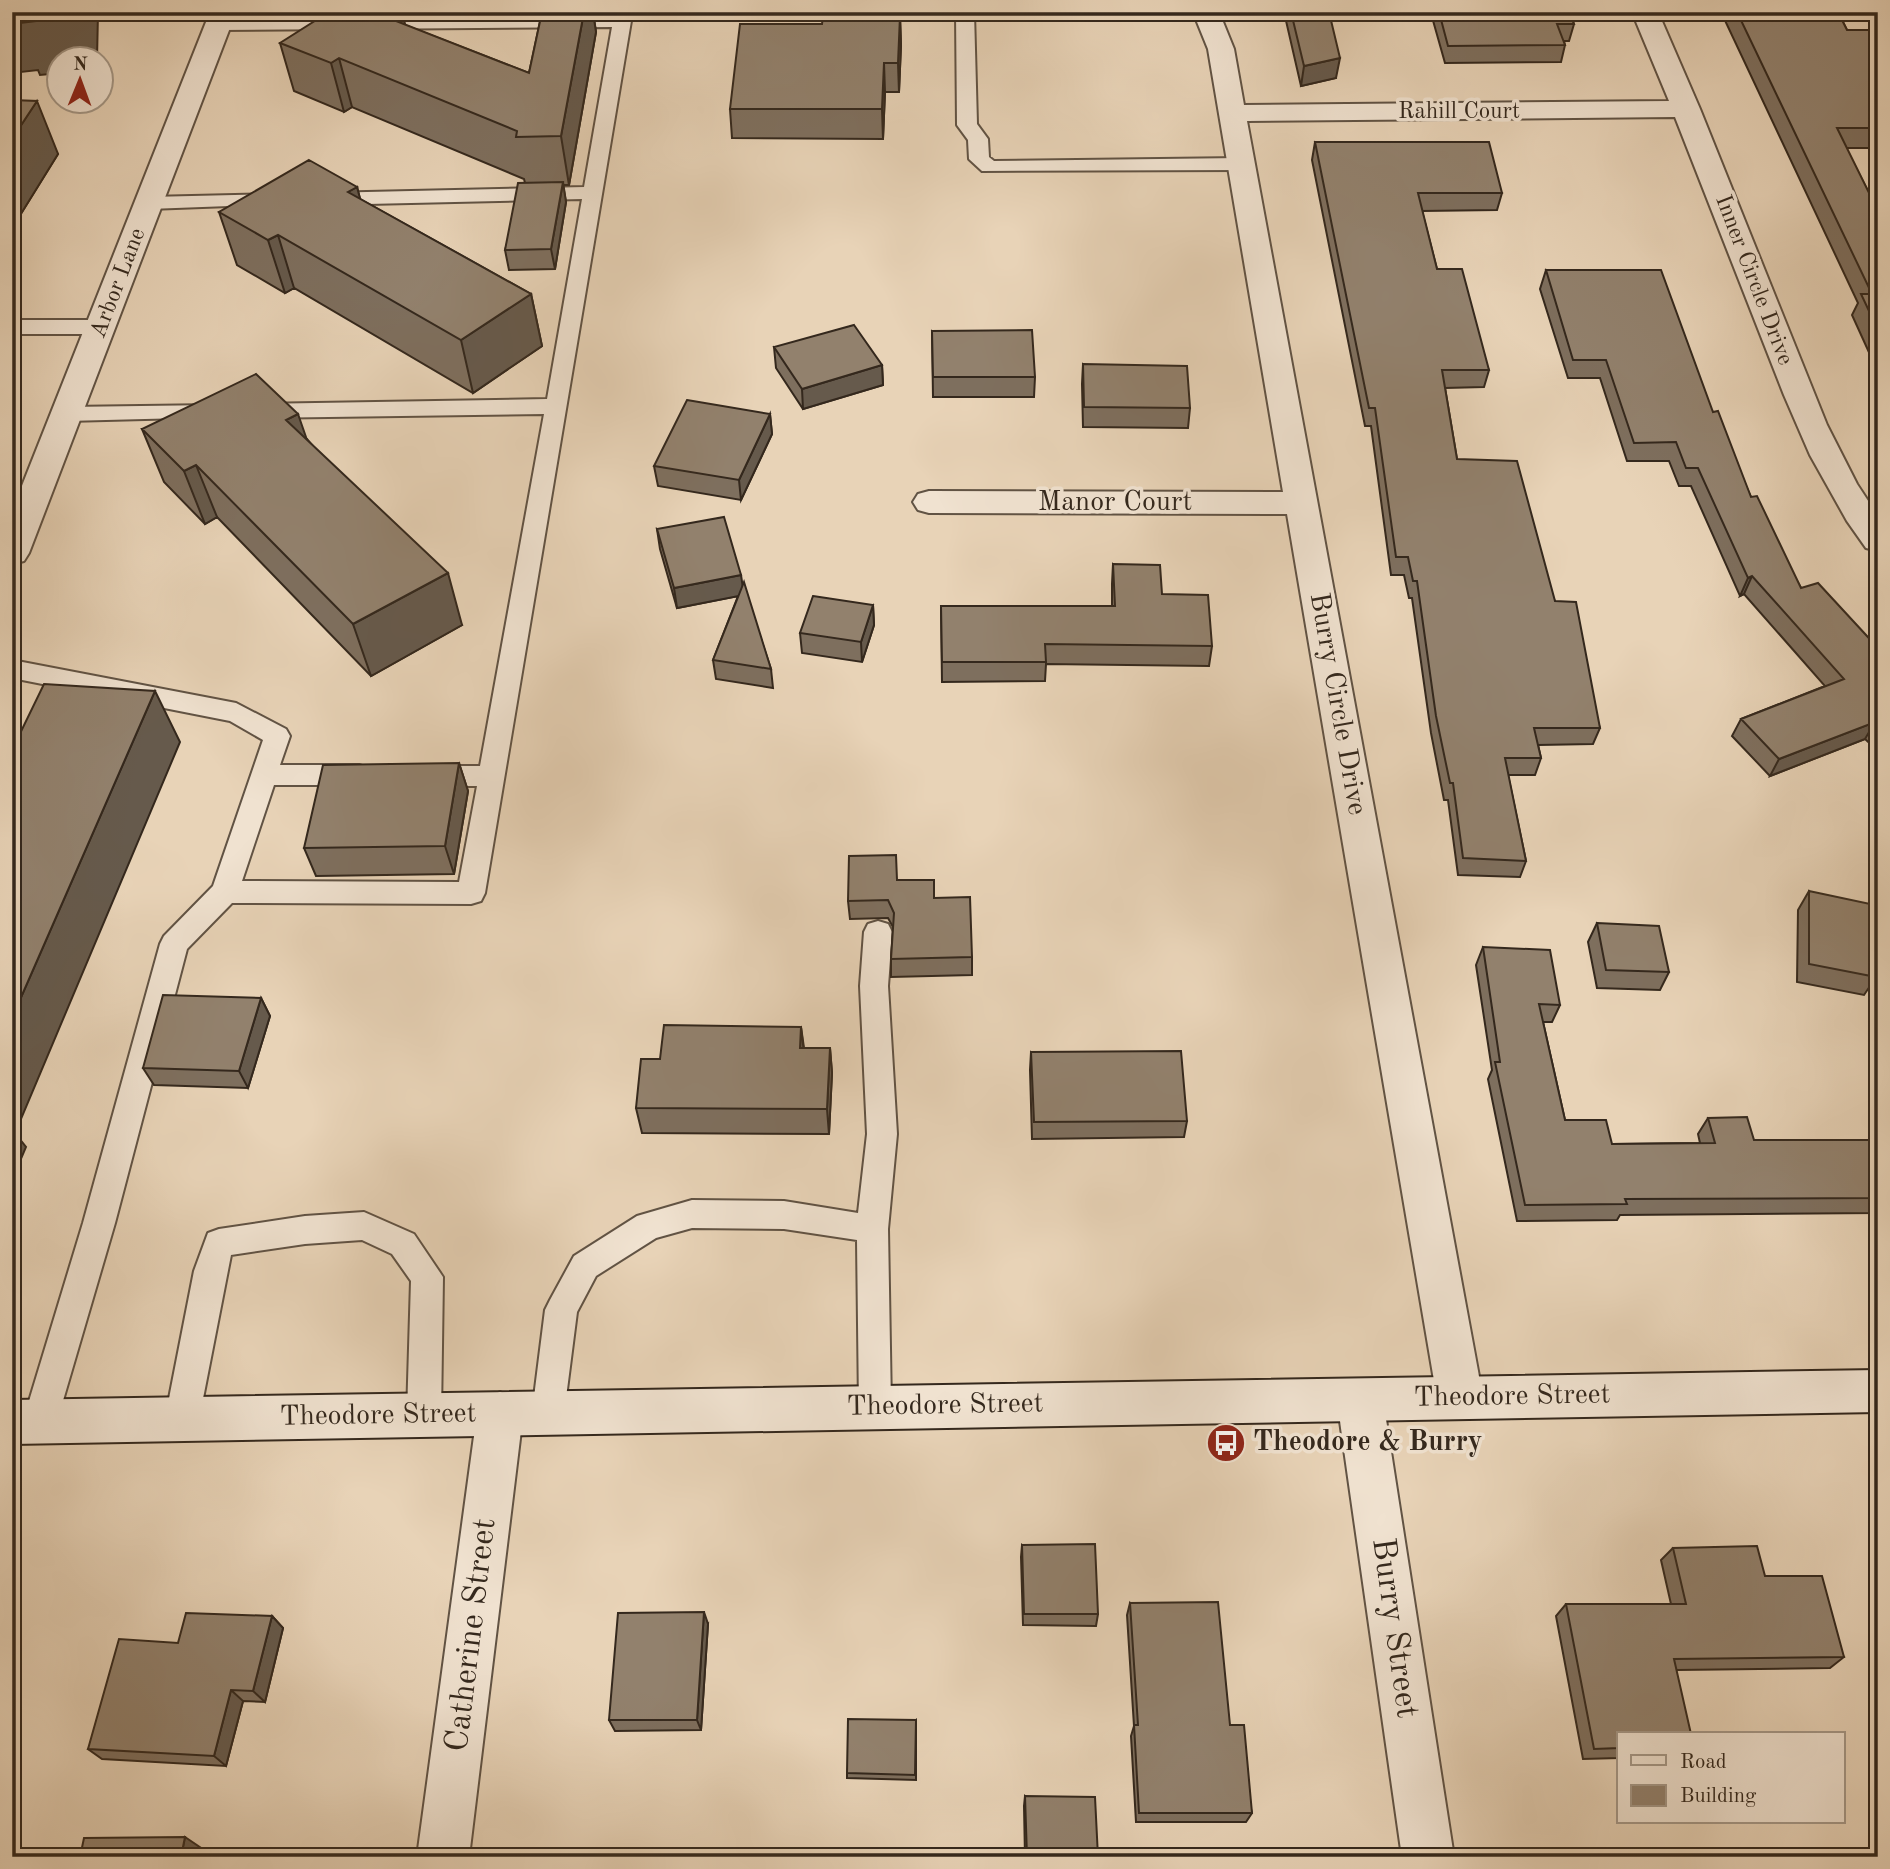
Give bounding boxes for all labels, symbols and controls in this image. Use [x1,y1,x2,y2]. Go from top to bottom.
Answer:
north arrow [46,46,116,116]
text: N [73,56,88,75]
street label: Rahill Court [1398,100,1520,123]
street label: Inner Circle Drive [1711,192,1797,368]
street label: Arbor Lane [87,225,149,341]
street label: Manor Court [1038,489,1192,517]
street label: Burry Circle Drive [1304,591,1370,817]
street label: Theodore Street [1413,1381,1611,1413]
street label: Theodore Street [846,1390,1044,1422]
street label: Theodore Street [279,1400,477,1432]
bus stop icon: Theodore & Burry [1205,1422,1247,1464]
place label: Theodore & Burry [1253,1429,1483,1457]
street label: Catherine Street [441,1516,503,1754]
street label: Burry Street [1365,1536,1423,1720]
legend [1617,1732,1844,1824]
text: Road [1680,1752,1727,1773]
text: Building [1680,1786,1757,1807]

